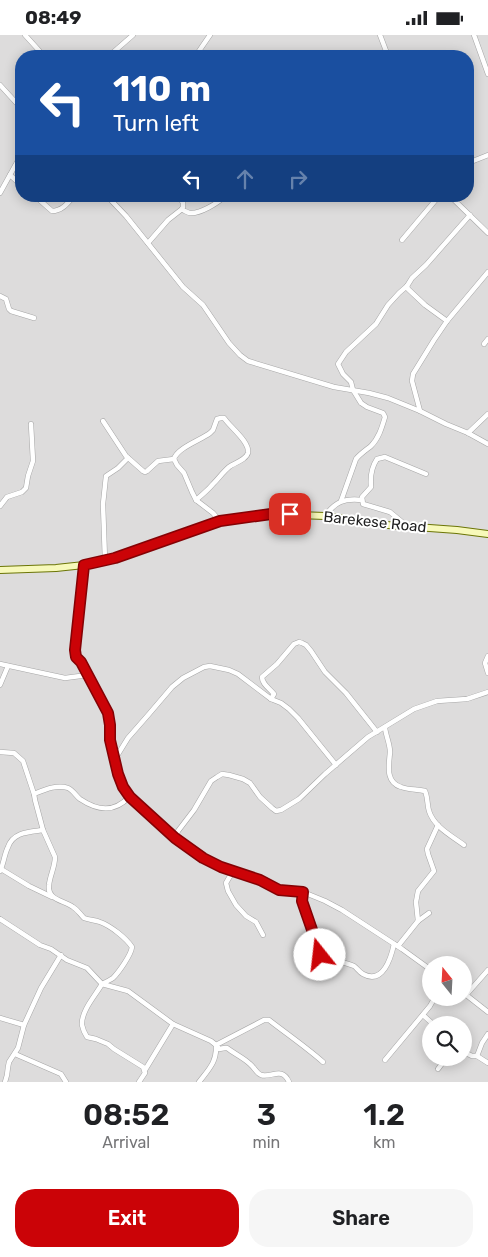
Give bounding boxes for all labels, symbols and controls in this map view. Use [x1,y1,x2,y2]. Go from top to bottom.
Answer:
text: 08:49 [25,6,81,29]
text: 110 m [113,68,211,110]
icon: left [30,70,95,135]
text: Turn left [113,110,199,137]
icon: left [178,165,206,193]
icon: ahead [231,165,259,193]
icon: right [284,165,312,193]
pin [269,493,311,535]
icon: arrive [276,500,304,528]
street label: Barekese Road [323,508,427,536]
position arrow [293,928,345,980]
north arrow [422,956,472,1006]
map controls [422,956,472,1066]
button: search [422,1016,472,1066]
text: 08:52 [83,1097,170,1133]
text: 3 [257,1097,276,1133]
text: 1.2 [363,1097,405,1133]
text: Arrival [102,1133,150,1152]
text: min [253,1133,280,1152]
text: km [373,1133,395,1152]
button: Exit [15,1189,239,1247]
button: Share [249,1189,473,1247]

